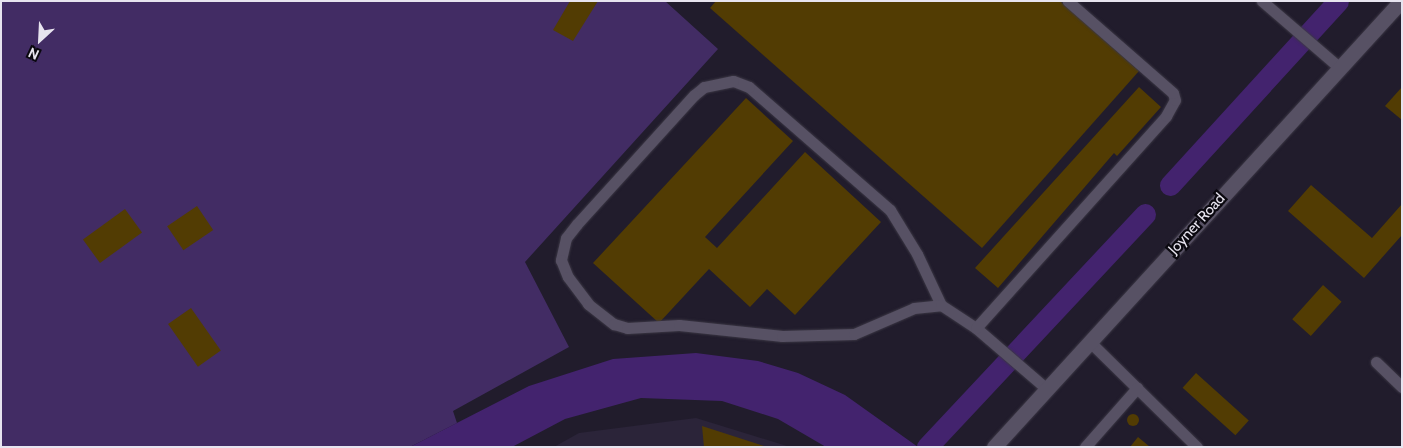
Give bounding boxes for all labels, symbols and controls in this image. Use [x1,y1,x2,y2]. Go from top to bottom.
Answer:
north arrow [15,15,65,65]
text: N [25,43,42,64]
street label: Joyner Road [1165,190,1229,258]

